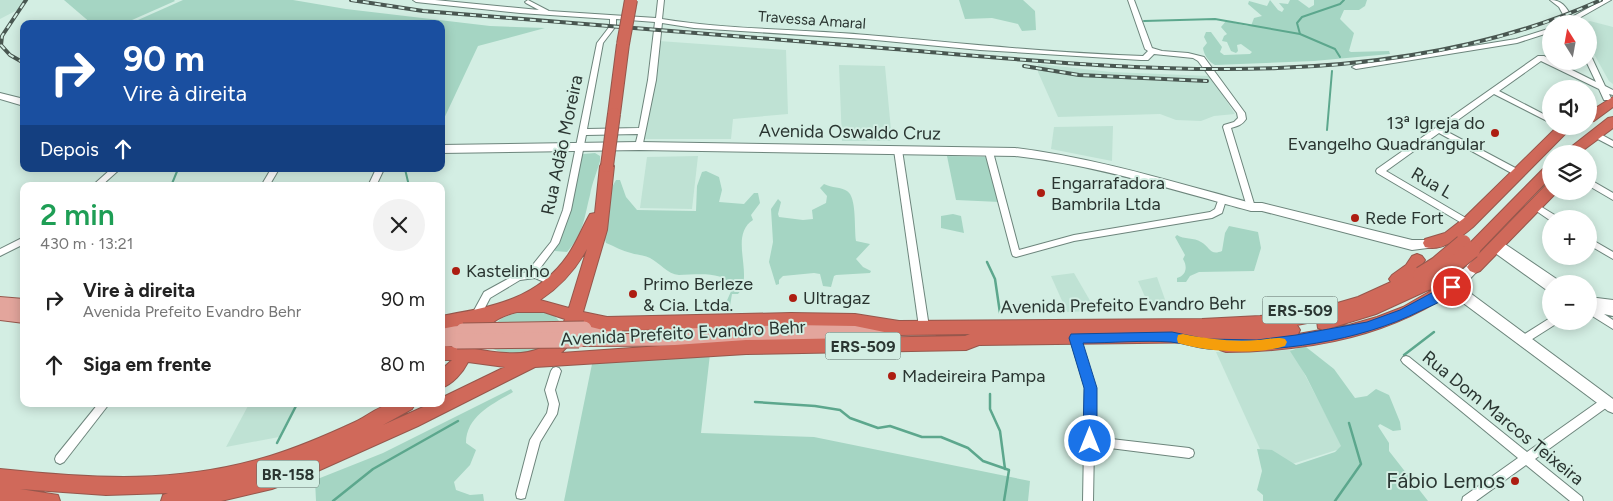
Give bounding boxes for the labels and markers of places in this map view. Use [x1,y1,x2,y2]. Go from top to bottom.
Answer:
place label: 13ª Igreja do Evangelho Quadrangular [1288,112,1485,155]
marker: 13ª Igreja do Evangelho Quadrangular [1489,127,1501,139]
place label: Engarrafadora Bambrila Ltda [1051,172,1165,215]
marker: Engarrafadora Bambrila Ltda [1035,187,1047,199]
place label: Rede Fort [1365,207,1444,229]
marker: Rede Fort [1349,212,1361,224]
place label: Kastelinho [466,260,550,282]
marker: Kastelinho [450,265,462,277]
pin [1431,266,1473,308]
place label: Primo Berleze & Cia. Ltda. [643,273,753,316]
place label: Ultragaz [803,287,870,309]
marker: Primo Berleze & Cia. Ltda. [627,288,639,300]
marker: Ultragaz [787,292,799,304]
place label: Madeireira Pampa [902,365,1045,387]
marker: Madeireira Pampa [886,370,898,382]
place label: Fábio Lemos [1386,468,1505,493]
marker: Fábio Lemos [1509,475,1521,487]

